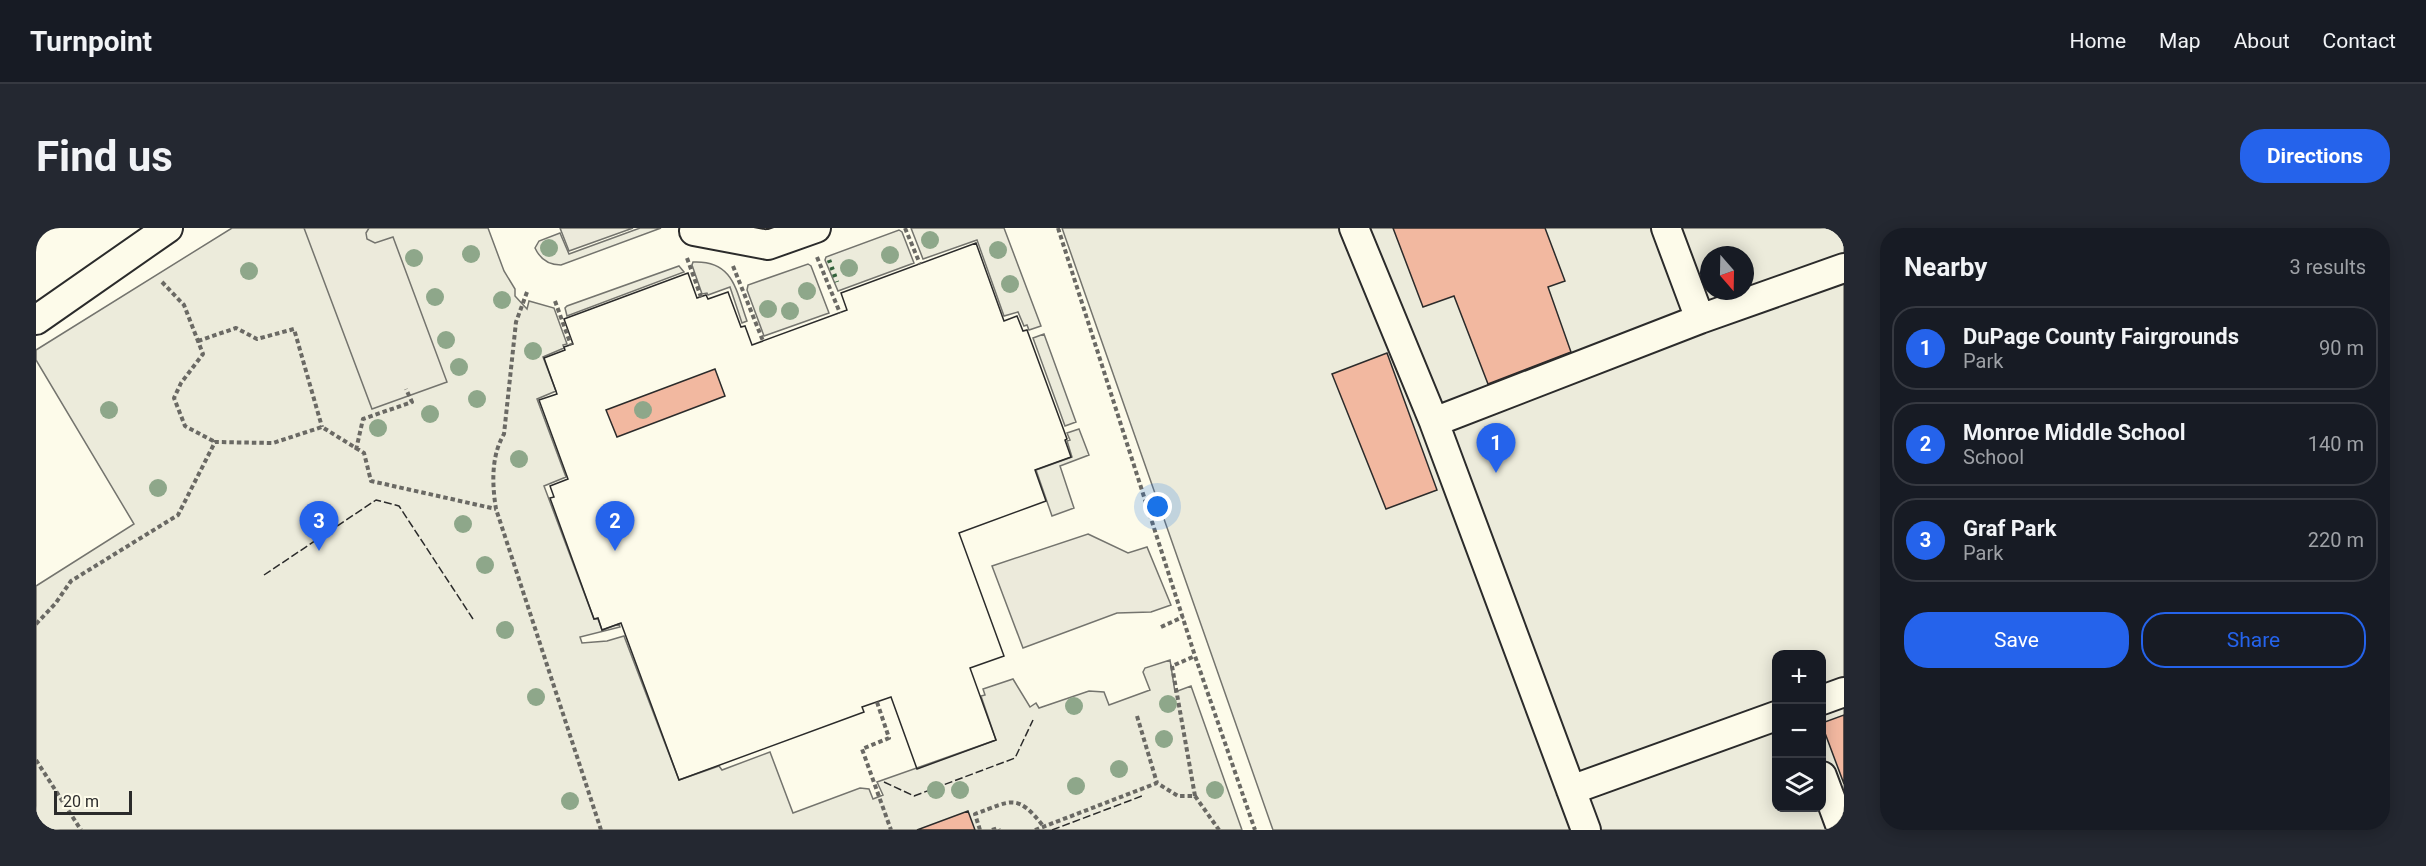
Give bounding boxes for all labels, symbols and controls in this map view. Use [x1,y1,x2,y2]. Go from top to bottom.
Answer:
text: Turnpoint [30,25,152,58]
text: Home [2070,29,2126,53]
text: Map [2159,29,2201,53]
text: About [2234,29,2290,53]
text: Contact [2323,29,2396,53]
button: Directions [2240,129,2390,183]
text: Find us [36,132,173,181]
north arrow [1700,246,1754,300]
text: Nearby [1904,252,1987,282]
text: 3 results [2290,255,2366,279]
text: DuPage County Fairgrounds [1963,324,2239,349]
text: 1 [1920,336,1931,360]
text: 90 m [2319,336,2364,360]
text: Park [1963,349,2003,373]
text: Monroe Middle School [1963,420,2186,445]
pin: 1 [1476,424,1516,473]
text: 2 [1920,432,1931,456]
text: 140 m [2308,432,2364,456]
text: School [1963,445,2024,469]
your location [1143,492,1172,521]
pin: 3 [300,502,338,551]
pin: 2 [596,502,634,551]
text: Graf Park [1963,516,2056,541]
text: 3 [1920,528,1931,552]
text: 220 m [2308,528,2364,552]
text: Park [1963,541,2003,565]
button: Save [1904,612,2129,668]
button: Share [2141,612,2366,668]
map controls [1772,650,1826,812]
button: + [1772,650,1826,704]
button: − [1772,704,1826,758]
button: layers [1772,758,1826,812]
scale bar [54,788,132,816]
text: 20 m [63,792,99,811]

